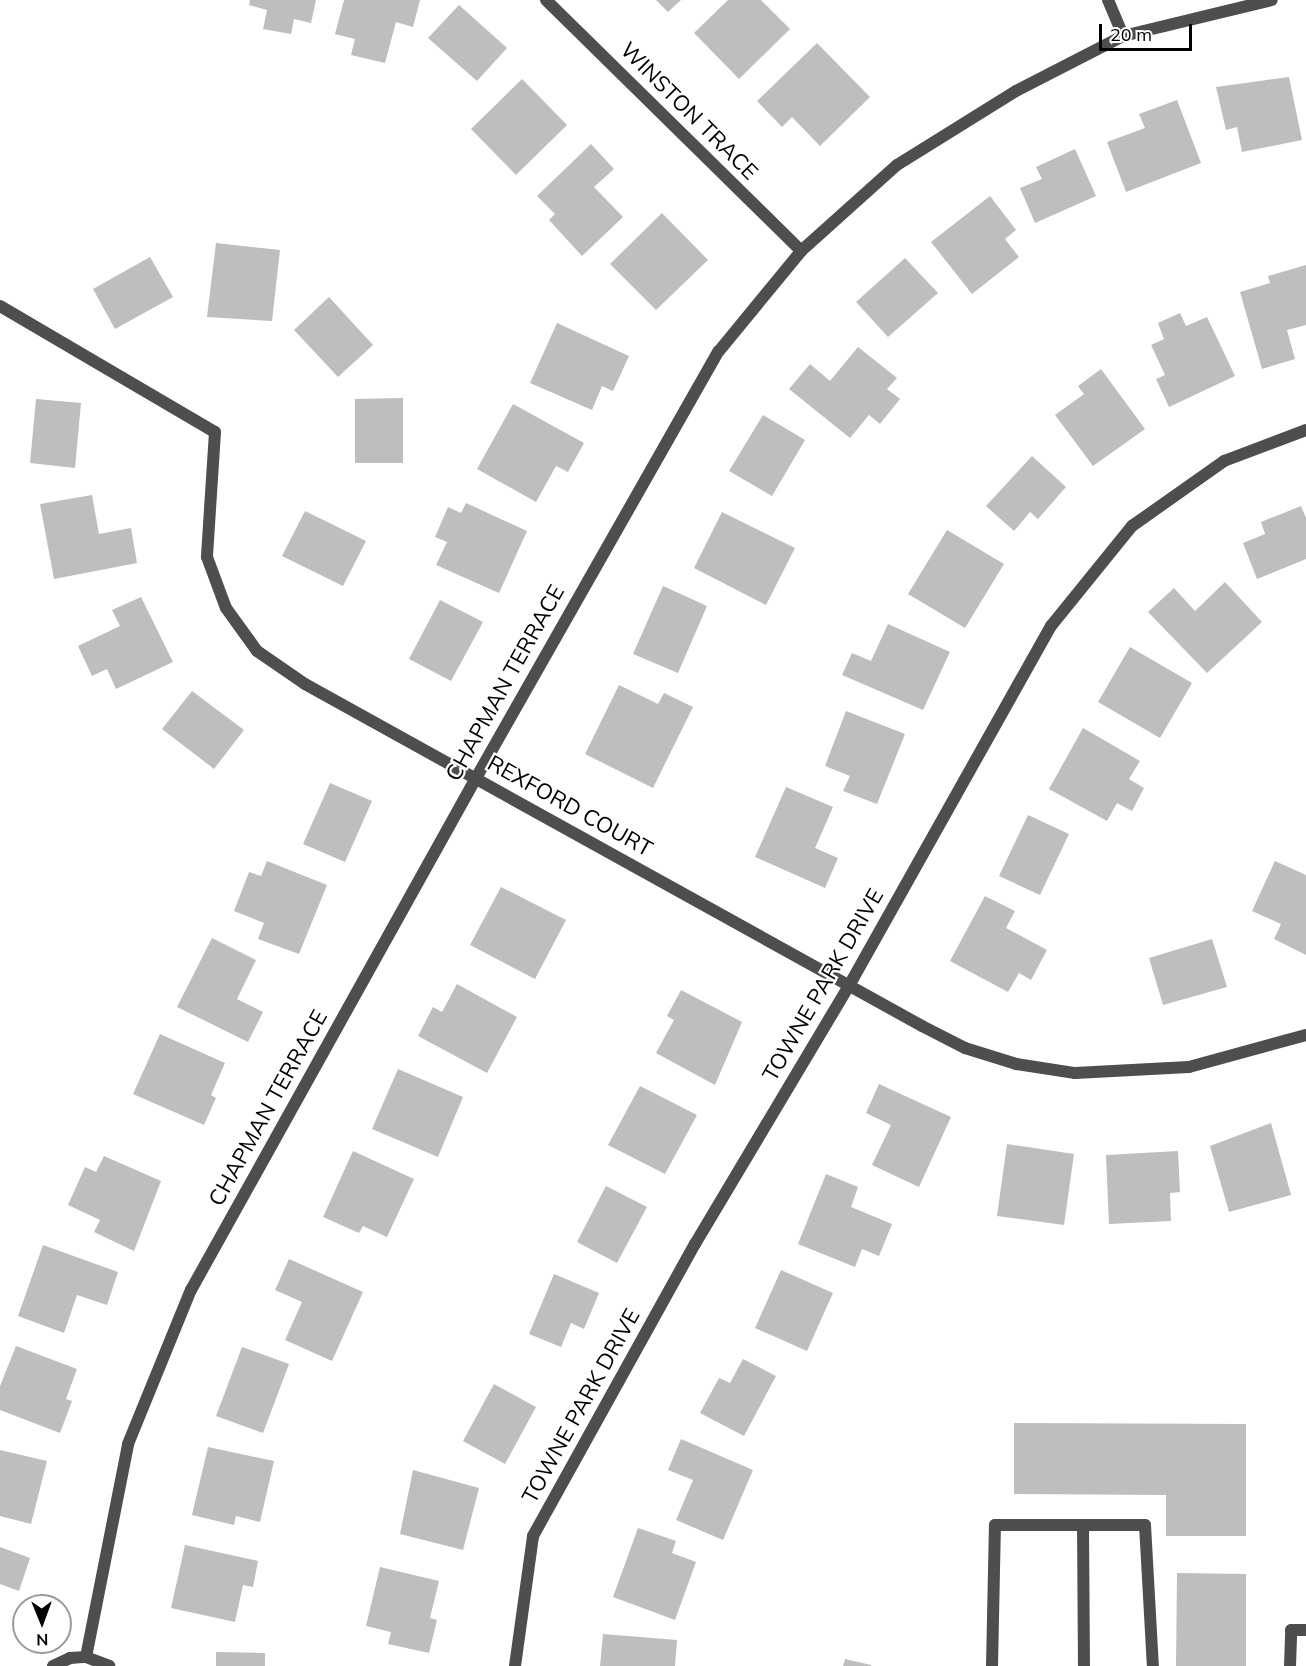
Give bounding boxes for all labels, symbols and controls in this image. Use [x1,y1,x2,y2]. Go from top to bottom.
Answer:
scale bar [1102,12,1195,50]
text: 20 m [1110,23,1152,46]
street label: WINSTON TRACE [615,37,763,185]
street label: CHAPMAN TERRACE [440,580,570,786]
street label: REXFORD COURT [483,750,657,862]
street label: TOWNE PARK DRIVE [757,884,889,1086]
street label: CHAPMAN TERRACE [203,1005,333,1211]
street label: TOWNE PARK DRIVE [517,1304,645,1508]
north arrow [12,1594,72,1654]
text: N [36,1630,48,1650]

